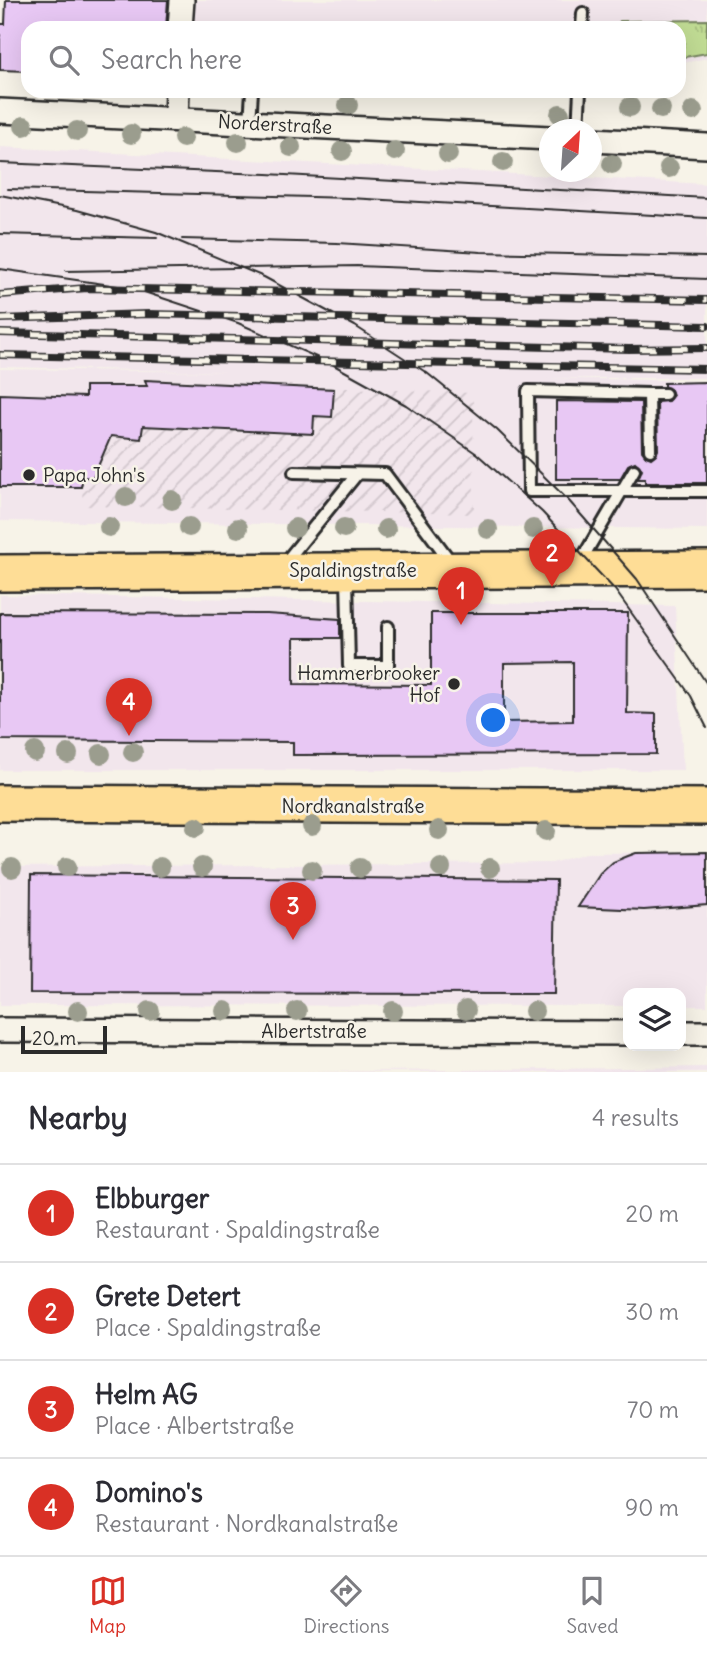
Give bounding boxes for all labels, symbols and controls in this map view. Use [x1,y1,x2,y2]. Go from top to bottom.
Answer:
search box [21,21,686,98]
icon: search [45,41,83,79]
text: Search here [101,43,242,76]
street label: Norderstraße [217,109,333,139]
north arrow [539,119,602,182]
place label: Papa John's [43,463,145,487]
marker: Papa John's [21,467,37,483]
pin: 2 [529,529,575,587]
street label: Spaldingstraße [289,558,417,582]
pin: 1 [438,567,484,625]
place label: Hammerbrooker Hof [297,661,441,707]
marker: Hammerbrooker Hof [446,676,462,692]
pin: 4 [106,678,152,736]
your location [476,703,510,737]
street label: Nordkanalstraße [282,794,424,818]
pin: 3 [270,882,316,940]
map controls [623,988,686,1051]
button: layers [623,988,686,1051]
street label: Albertstraße [261,1019,367,1043]
scale bar [21,1023,107,1055]
text: 20 m [32,1026,76,1050]
text: Nearby [28,1099,128,1137]
text: 4 results [592,1103,679,1132]
text: Elbburger [95,1182,209,1215]
text: 1 [46,1199,56,1228]
text: 20 m [626,1199,679,1228]
text: Restaurant · Spaldingstraße [95,1215,380,1244]
text: Grete Detert [95,1280,241,1313]
text: 2 [45,1297,57,1326]
text: 30 m [625,1297,679,1326]
text: Place · Spaldingstraße [95,1313,321,1342]
text: Helm AG [95,1378,198,1411]
text: 3 [44,1395,58,1424]
text: 70 m [627,1395,679,1424]
text: Place · Albertstraße [95,1411,294,1440]
text: Domino's [95,1476,203,1509]
text: 4 [44,1493,58,1522]
text: 90 m [625,1493,679,1522]
text: Restaurant · Nordkanalstraße [95,1509,398,1538]
tab: Map [89,1572,127,1638]
tab: Directions [304,1572,389,1638]
tab: Saved [566,1572,618,1638]

